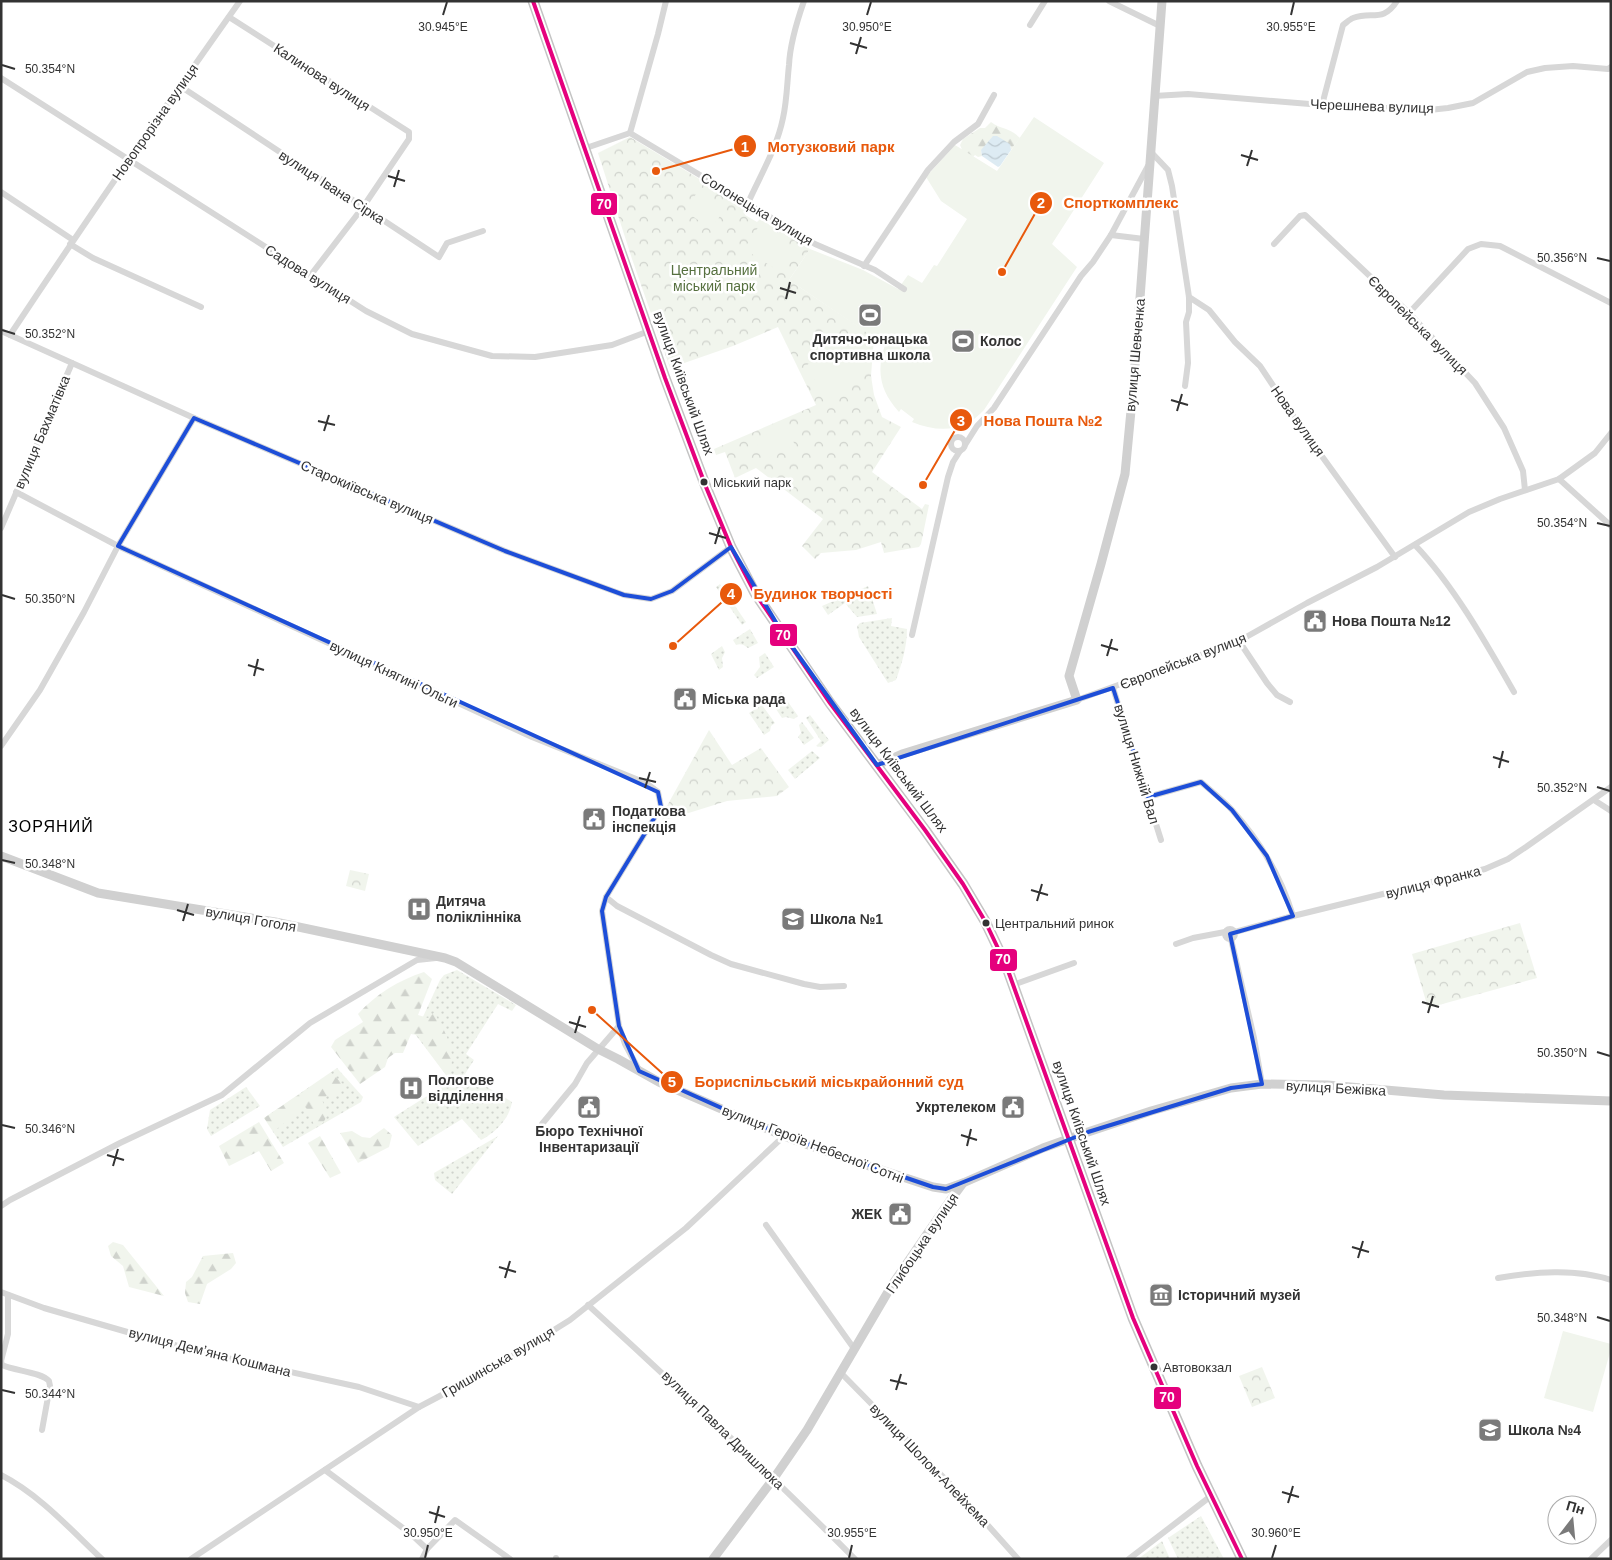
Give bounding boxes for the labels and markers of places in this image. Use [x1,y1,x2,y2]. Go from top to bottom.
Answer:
callout: Мотузковий парк [733,131,904,161]
callout: Спорткомплекс [1029,188,1189,218]
sports icon: Дитячо-юнацька спортивна школа [857,302,883,328]
sports icon: Колос [950,328,976,354]
place label: Дитячо-юнацька спортивна школа [810,331,931,363]
place label: Колос [980,333,1022,349]
callout: Нова Пошта №2 [949,405,1113,435]
place label: Міський парк [713,475,791,490]
marker: Міський парк [699,477,709,487]
callout: Будинок творчості [719,579,903,609]
public building icon: Нова Пошта №12 [1302,608,1328,634]
place label: Нова Пошта №12 [1332,613,1451,629]
public building icon: Міська рада [672,686,698,712]
place label: Міська рада [702,691,786,707]
place label: Податкова інспекція [612,803,686,835]
public building icon: Податкова інспекція [581,806,607,832]
place label: Дитяча поліклінніка [436,893,521,925]
hospital icon: Дитяча поліклінніка [406,896,432,922]
school or university icon: Школа №1 [780,906,806,932]
place label: Школа №1 [810,911,883,927]
place label: Центральний ринок [995,916,1114,931]
marker: Центральний ринок [981,918,991,928]
callout: Бориспільський міськрайонний суд [659,1067,973,1097]
place label: Пологове відділення [428,1072,504,1104]
hospital icon: Пологове відділення [398,1075,424,1101]
public building icon: Бюро Технічної Інвентаризації [576,1094,602,1120]
public building icon: Укртелеком [1000,1094,1026,1120]
place label: Укртелеком [916,1099,996,1115]
place label: Бюро Технічної Інвентаризації [535,1123,644,1155]
public building icon: ЖЕК [887,1201,913,1227]
place label: ЖЕК [850,1206,882,1222]
museum icon: Історичний музей [1148,1282,1174,1308]
place label: Історичний музей [1178,1287,1301,1303]
place label: Автовокзал [1163,1360,1232,1375]
marker: Автовокзал [1149,1362,1159,1372]
school or university icon: Школа №4 [1477,1417,1503,1443]
place label: Школа №4 [1508,1422,1581,1438]

